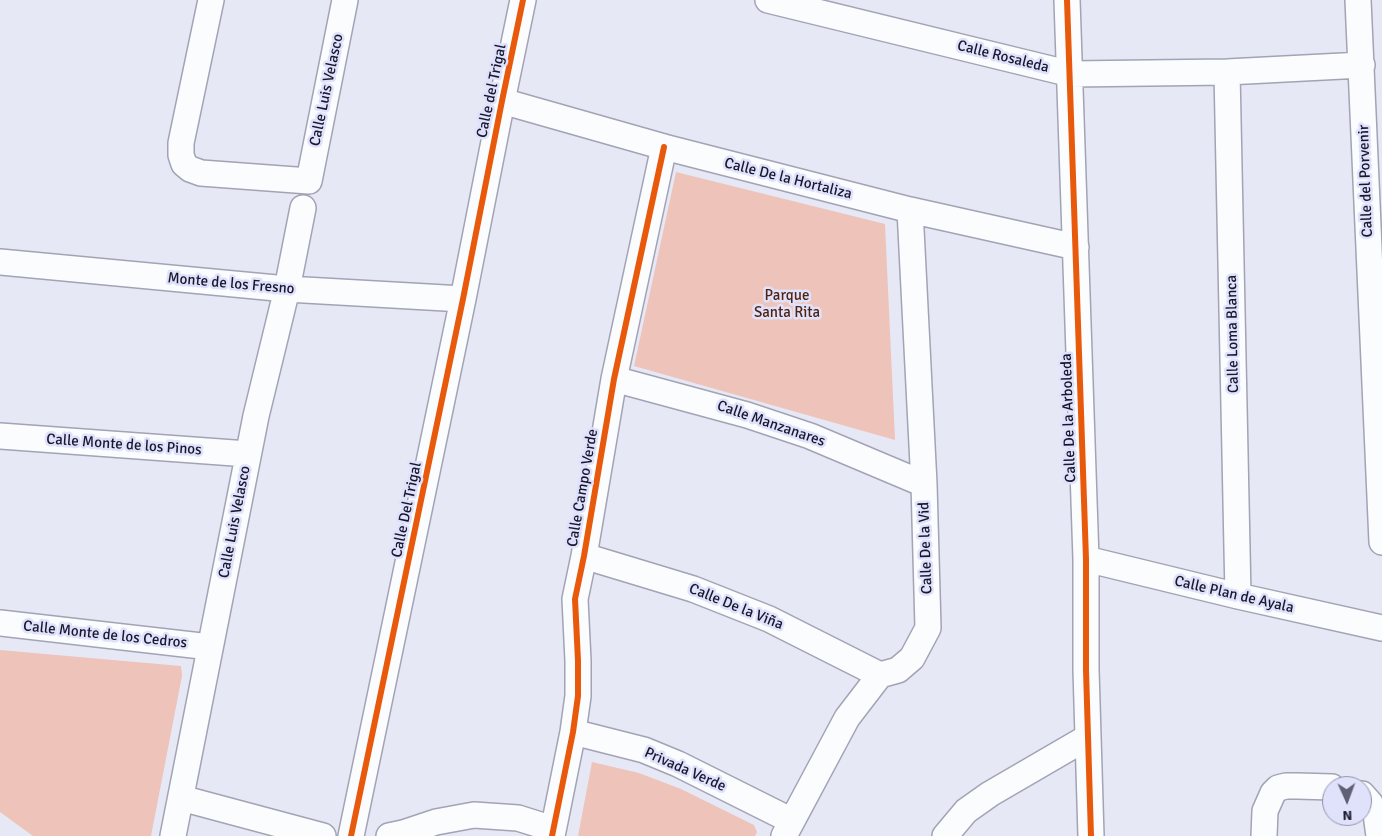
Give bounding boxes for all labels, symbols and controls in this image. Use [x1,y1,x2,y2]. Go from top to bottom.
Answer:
street label: Calle Luis Velasco [306,32,348,148]
street label: Calle Rosaleda [955,37,1051,77]
street label: Calle del Trigal [473,42,511,140]
street label: Calle del Porvenir [1355,124,1377,238]
street label: Calle De la Hortaliza [722,154,854,204]
street label: Monte de los Fresno [167,269,295,299]
street label: Calle Loma Blanca [1223,275,1243,393]
park label: Parque Santa Rita [754,287,820,322]
street label: Calle De la Arboleda [1058,353,1080,483]
street label: Calle Manzanares [715,397,827,451]
street label: Calle Campo Verde [564,428,602,548]
street label: Calle Monte de los Pinos [46,431,202,459]
street label: Calle Del Trigal [388,461,426,559]
street label: Calle Luis Velasco [215,464,255,580]
street label: Calle De la Vid [915,502,937,594]
street label: Calle Plan de Ayala [1173,573,1295,617]
street label: Calle De la Viña [686,580,786,634]
street label: Calle Monte de los Cedros [22,617,188,653]
street label: Privada Verde [641,744,729,796]
north arrow [1322,776,1372,826]
text: N [1342,807,1353,824]

